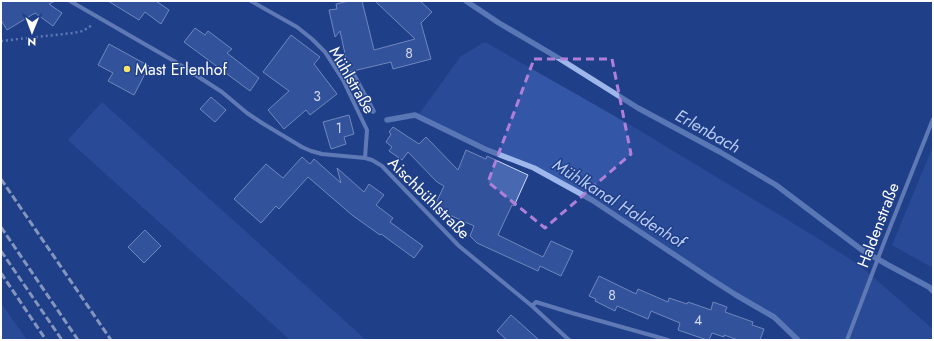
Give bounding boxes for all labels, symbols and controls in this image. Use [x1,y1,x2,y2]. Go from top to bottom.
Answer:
north arrow [12,12,52,52]
text: N [27,34,36,50]
street label: Mühlstraße [323,42,381,118]
house number: 8 [405,43,413,63]
place label: Mast Erlenhof [135,58,227,81]
marker: Mast Erlenhof [122,64,132,74]
house number: 3 [313,86,321,106]
water label: Erlenbach [671,103,745,159]
house number: 1 [336,118,342,138]
street label: Aischbühlstraße [383,152,475,244]
water label: Mühlkanal Haldenhof [548,153,692,255]
street label: Haldenstraße [851,179,905,271]
house number: 8 [608,285,616,305]
house number: 4 [694,310,702,330]

